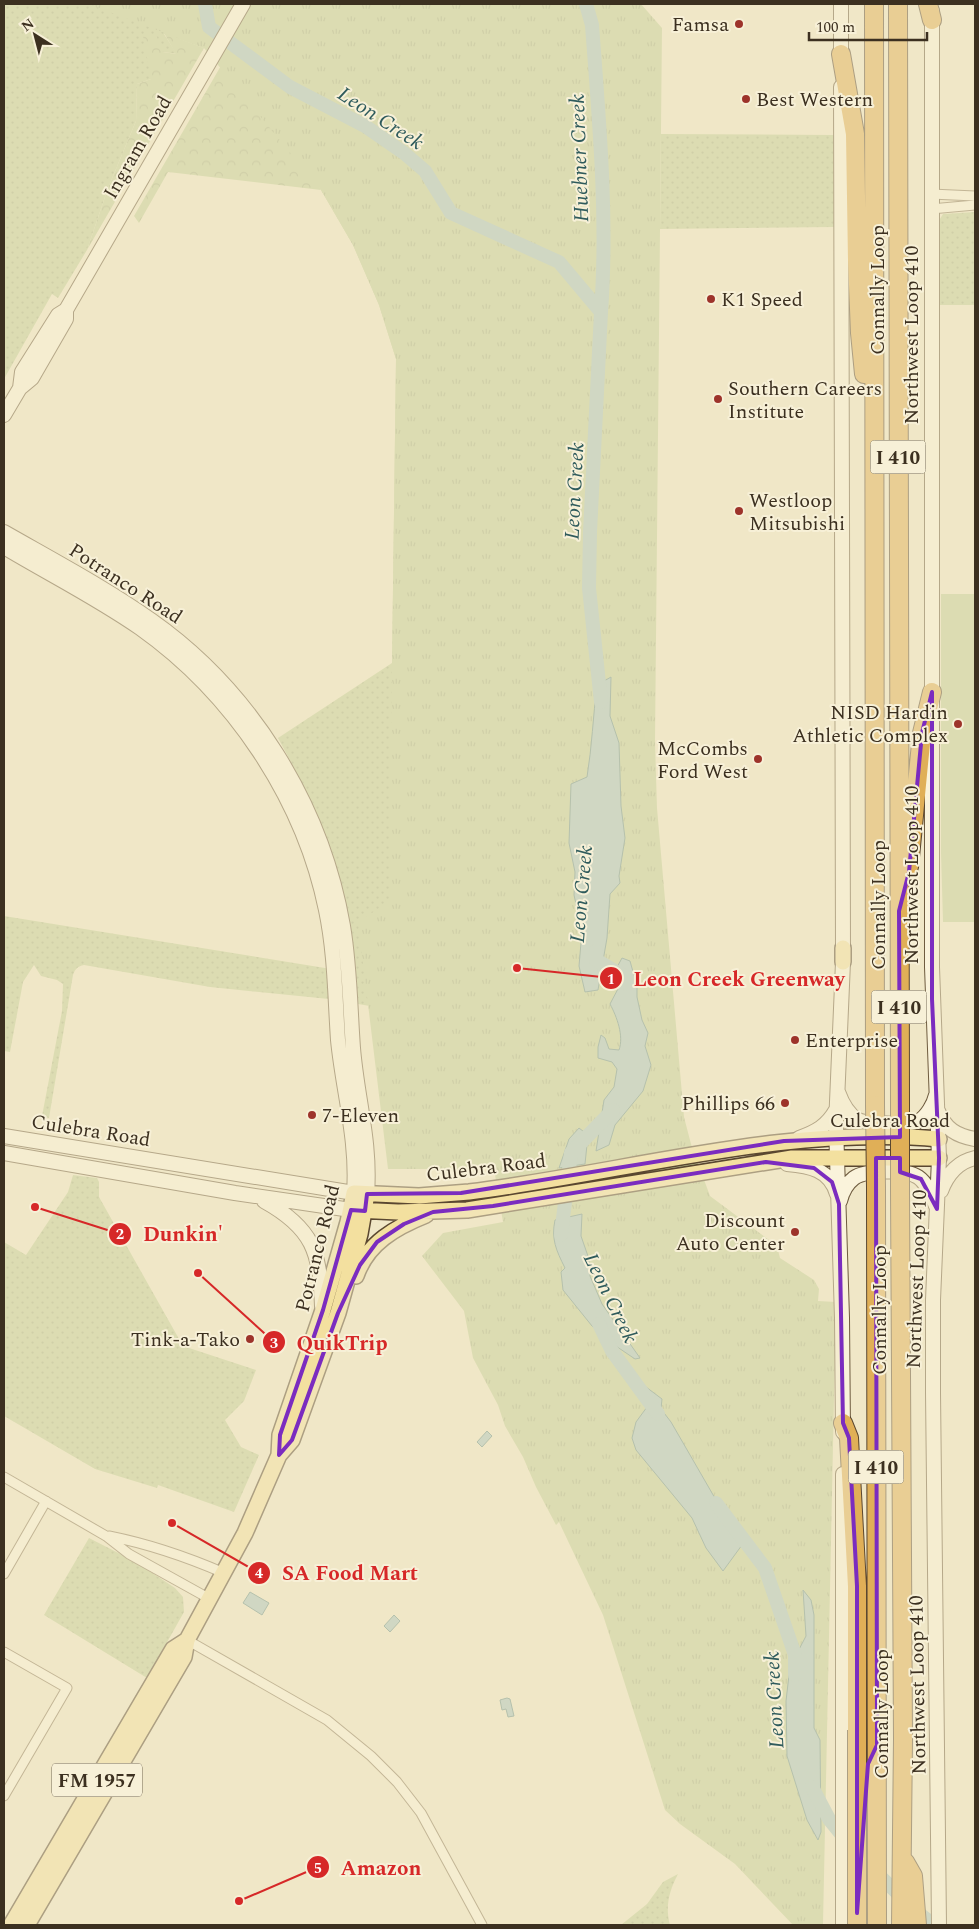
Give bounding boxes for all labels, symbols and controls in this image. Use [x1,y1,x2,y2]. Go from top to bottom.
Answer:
north arrow [10,10,60,60]
place label: Famsa [672,10,729,40]
scale bar [809,10,926,42]
text: N [17,13,38,37]
text: 100 m [816,16,855,39]
marker: Famsa [733,18,745,30]
water label: Leon Creek [331,79,430,159]
place label: Best Western [756,85,873,115]
street label: Ingram Road [96,90,180,205]
water label: Huebner Creek [562,93,598,223]
marker: Best Western [740,93,752,105]
street label: Connally Loop [863,225,893,355]
street label: Northwest Loop 410 [897,245,927,425]
place label: K1 Speed [721,285,803,315]
marker: K1 Speed [705,293,717,305]
place label: Southern Careers Institute [728,374,882,427]
marker: Southern Careers Institute [712,393,724,405]
water label: Leon Creek [556,441,594,541]
road number: I 410 [870,441,926,474]
place label: Westloop Mitsubishi [749,486,845,539]
marker: Westloop Mitsubishi [733,505,745,517]
street label: Potranco Road [63,536,188,632]
place label: NISD Hardin Athletic Complex [792,698,948,751]
marker: NISD Hardin Athletic Complex [952,718,964,730]
place label: McCombs Ford West [657,734,748,787]
marker: McCombs Ford West [752,753,764,765]
street label: Northwest Loop 410 [897,785,927,965]
street label: Connally Loop [864,840,894,970]
water label: Leon Creek [562,844,602,944]
callout: Leon Creek Greenway [598,960,855,996]
text: Leon Creek Greenway [633,964,846,996]
text: 1 [607,968,615,991]
road number: I 410 [872,990,926,1024]
place label: Enterprise [805,1026,898,1056]
marker: Enterprise [789,1034,801,1046]
place label: Phillips 66 [681,1089,775,1119]
marker: Phillips 66 [779,1097,791,1109]
place label: 7-Eleven [322,1101,399,1131]
street label: Culebra Road [830,1106,950,1136]
street label: Culebra Road [29,1107,153,1155]
marker: 7-Eleven [306,1109,318,1121]
street label: Culebra Road [424,1146,548,1190]
street label: Potranco Road [288,1181,348,1315]
street label: Northwest Loop 410 [899,1189,935,1369]
place label: Discount Auto Center [676,1206,785,1259]
callout: Dunkin' [108,1216,233,1252]
text: Dunkin' [143,1219,223,1251]
text: 2 [116,1223,124,1246]
marker: Discount Auto Center [789,1226,801,1238]
street label: Connally Loop [865,1245,895,1375]
water label: Leon Creek [574,1248,646,1349]
callout: QuikTrip [262,1324,398,1360]
place label: Tink-a-Tako [131,1325,240,1355]
text: QuikTrip [296,1328,388,1360]
text: 3 [270,1332,278,1355]
marker: Tink-a-Tako [244,1333,256,1345]
road number: I 410 [848,1450,904,1484]
callout: SA Food Mart [247,1555,428,1591]
text: SA Food Mart [282,1558,418,1590]
text: 4 [255,1562,264,1585]
street label: Northwest Loop 410 [901,1595,935,1775]
street label: Connally Loop [867,1649,897,1779]
water label: Leon Creek [756,1650,794,1749]
road number: FM 1957 [52,1764,142,1796]
callout: Amazon [306,1849,431,1885]
text: Amazon [341,1853,421,1885]
text: 5 [314,1857,322,1880]

